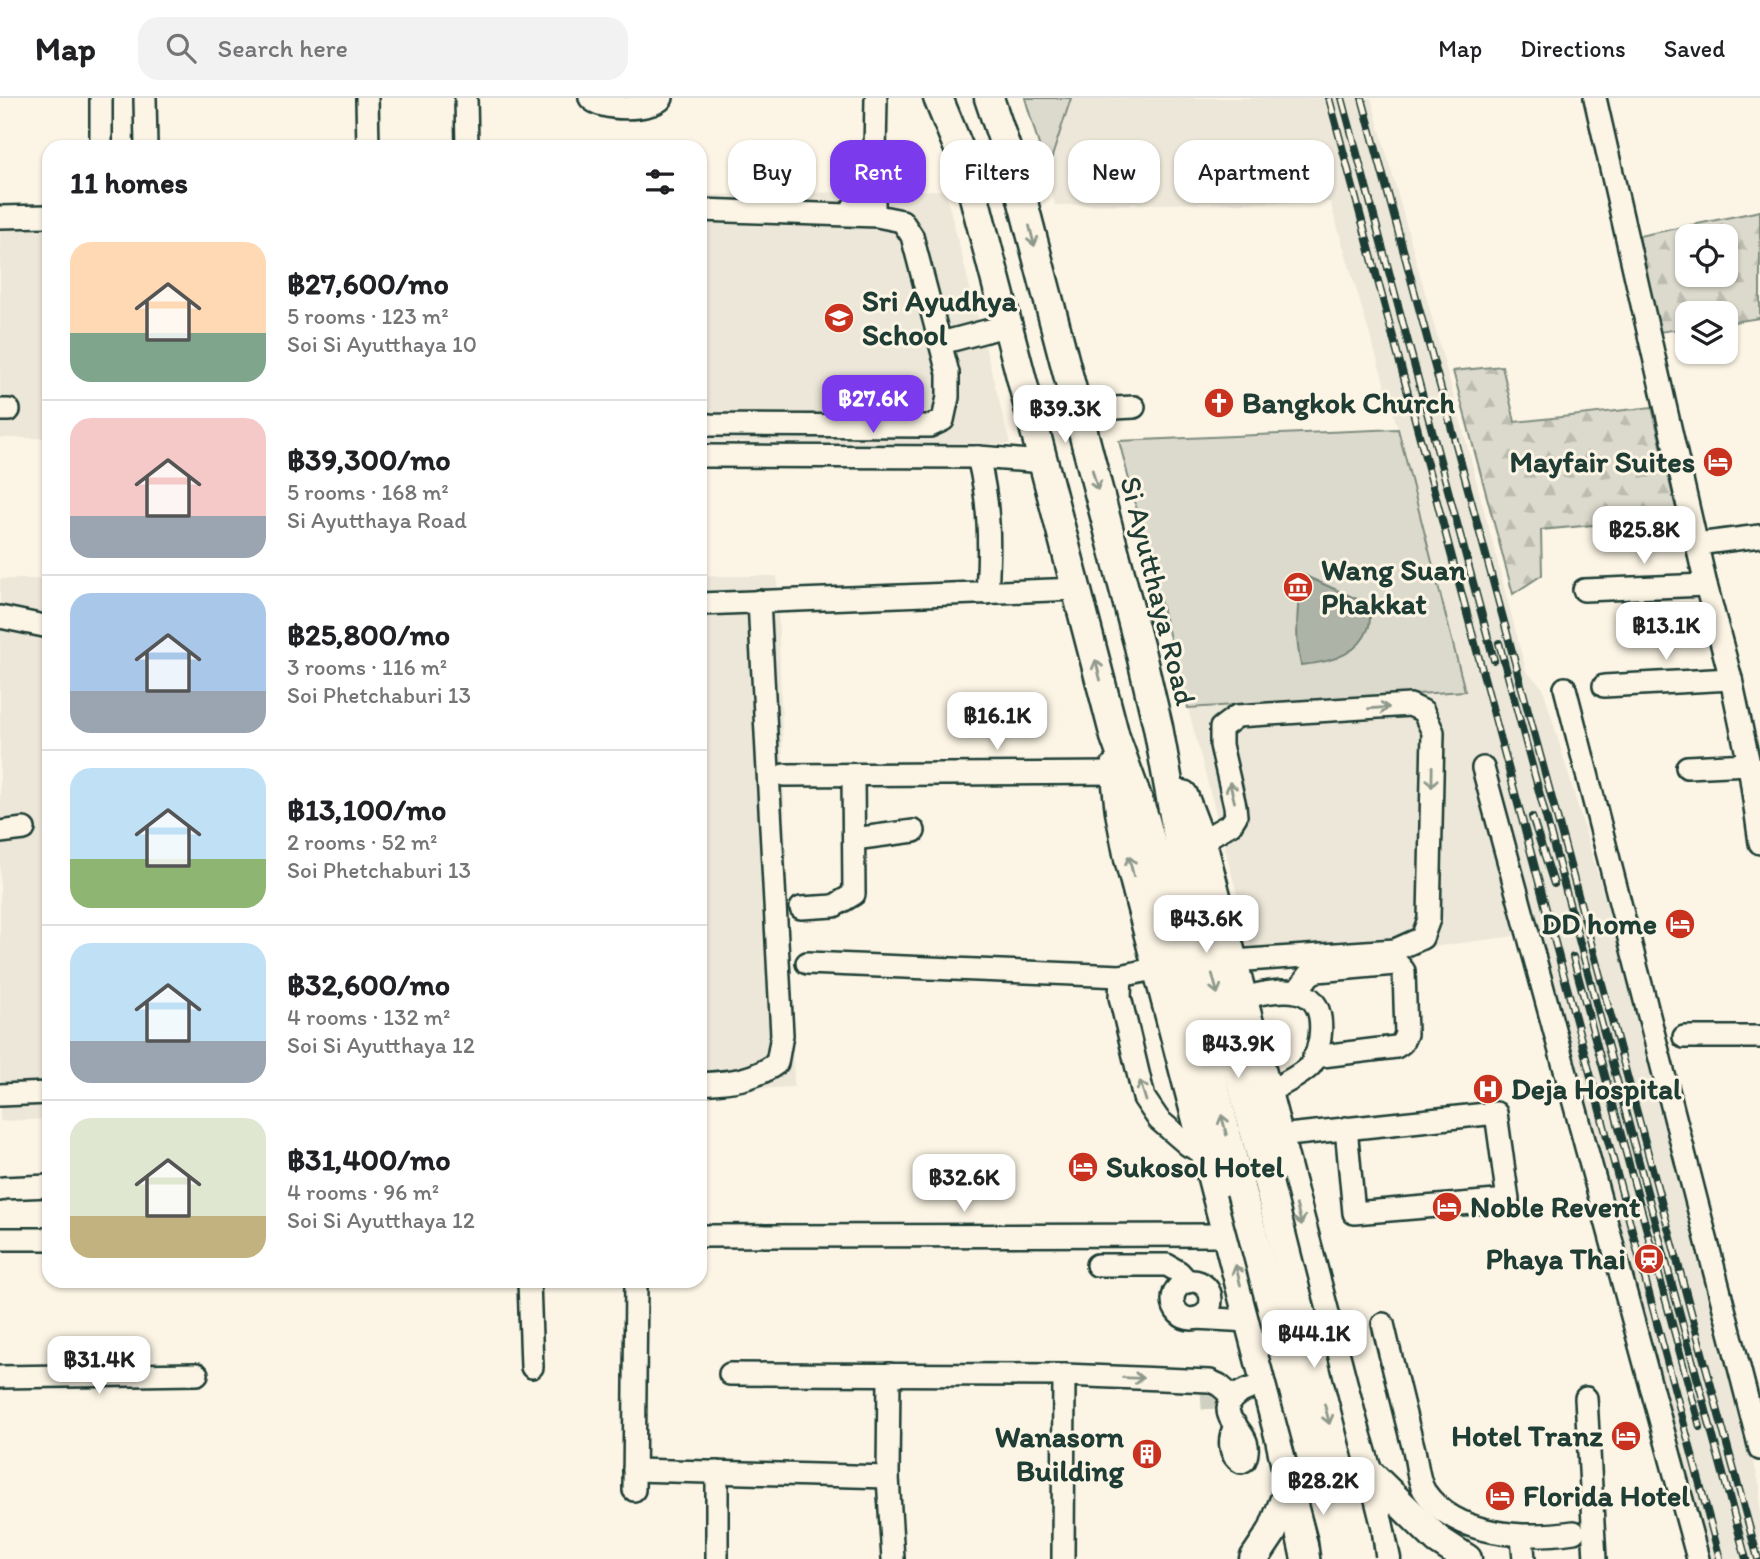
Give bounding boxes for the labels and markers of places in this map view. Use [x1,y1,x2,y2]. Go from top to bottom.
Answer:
place label: Sri Ayudhya School [862,282,1017,353]
school or university icon: Sri Ayudhya School [822,301,856,335]
pin: ฿27.6K [816,376,930,435]
place label: Bangkok Church [1242,384,1455,421]
pin: ฿39.3K [1008,386,1122,445]
church icon: Bangkok Church [1202,386,1236,420]
place label: Mayfair Suites [1509,443,1695,480]
hotel icon: Mayfair Suites [1701,445,1735,479]
pin: ฿25.8K [1587,506,1701,566]
place label: Wang Suan Phakkat [1321,551,1466,622]
museum icon: Wang Suan Phakkat [1281,570,1315,604]
pin: ฿13.1K [1609,602,1723,662]
pin: ฿16.1K [940,692,1054,752]
pin: ฿43.6K [1149,896,1263,955]
place label: DD home [1542,905,1657,942]
hotel icon: DD home [1663,907,1697,941]
pin: ฿43.9K [1181,1020,1295,1080]
place label: Deja Hospital [1511,1070,1682,1107]
hospital icon: Deja Hospital [1471,1072,1505,1106]
place label: Sukosol Hotel [1106,1148,1285,1185]
hotel icon: Sukosol Hotel [1066,1150,1100,1184]
pin: ฿32.6K [907,1154,1021,1214]
place label: Noble Revent [1470,1188,1641,1225]
hotel icon: Noble Revent [1430,1190,1464,1224]
place label: Phaya Thai [1485,1240,1626,1277]
station icon: Phaya Thai [1632,1242,1666,1276]
pin: ฿44.1K [1257,1310,1371,1370]
pin: ฿31.4K [42,1336,156,1396]
place label: Hotel Tranz [1451,1417,1603,1454]
place label: Wanasorn Building [995,1418,1125,1489]
hotel icon: Hotel Tranz [1609,1419,1643,1453]
building icon: Wanasorn Building [1130,1437,1164,1471]
pin: ฿28.2K [1266,1458,1380,1517]
place label: Florida Hotel [1523,1477,1690,1514]
hotel icon: Florida Hotel [1483,1479,1517,1513]

